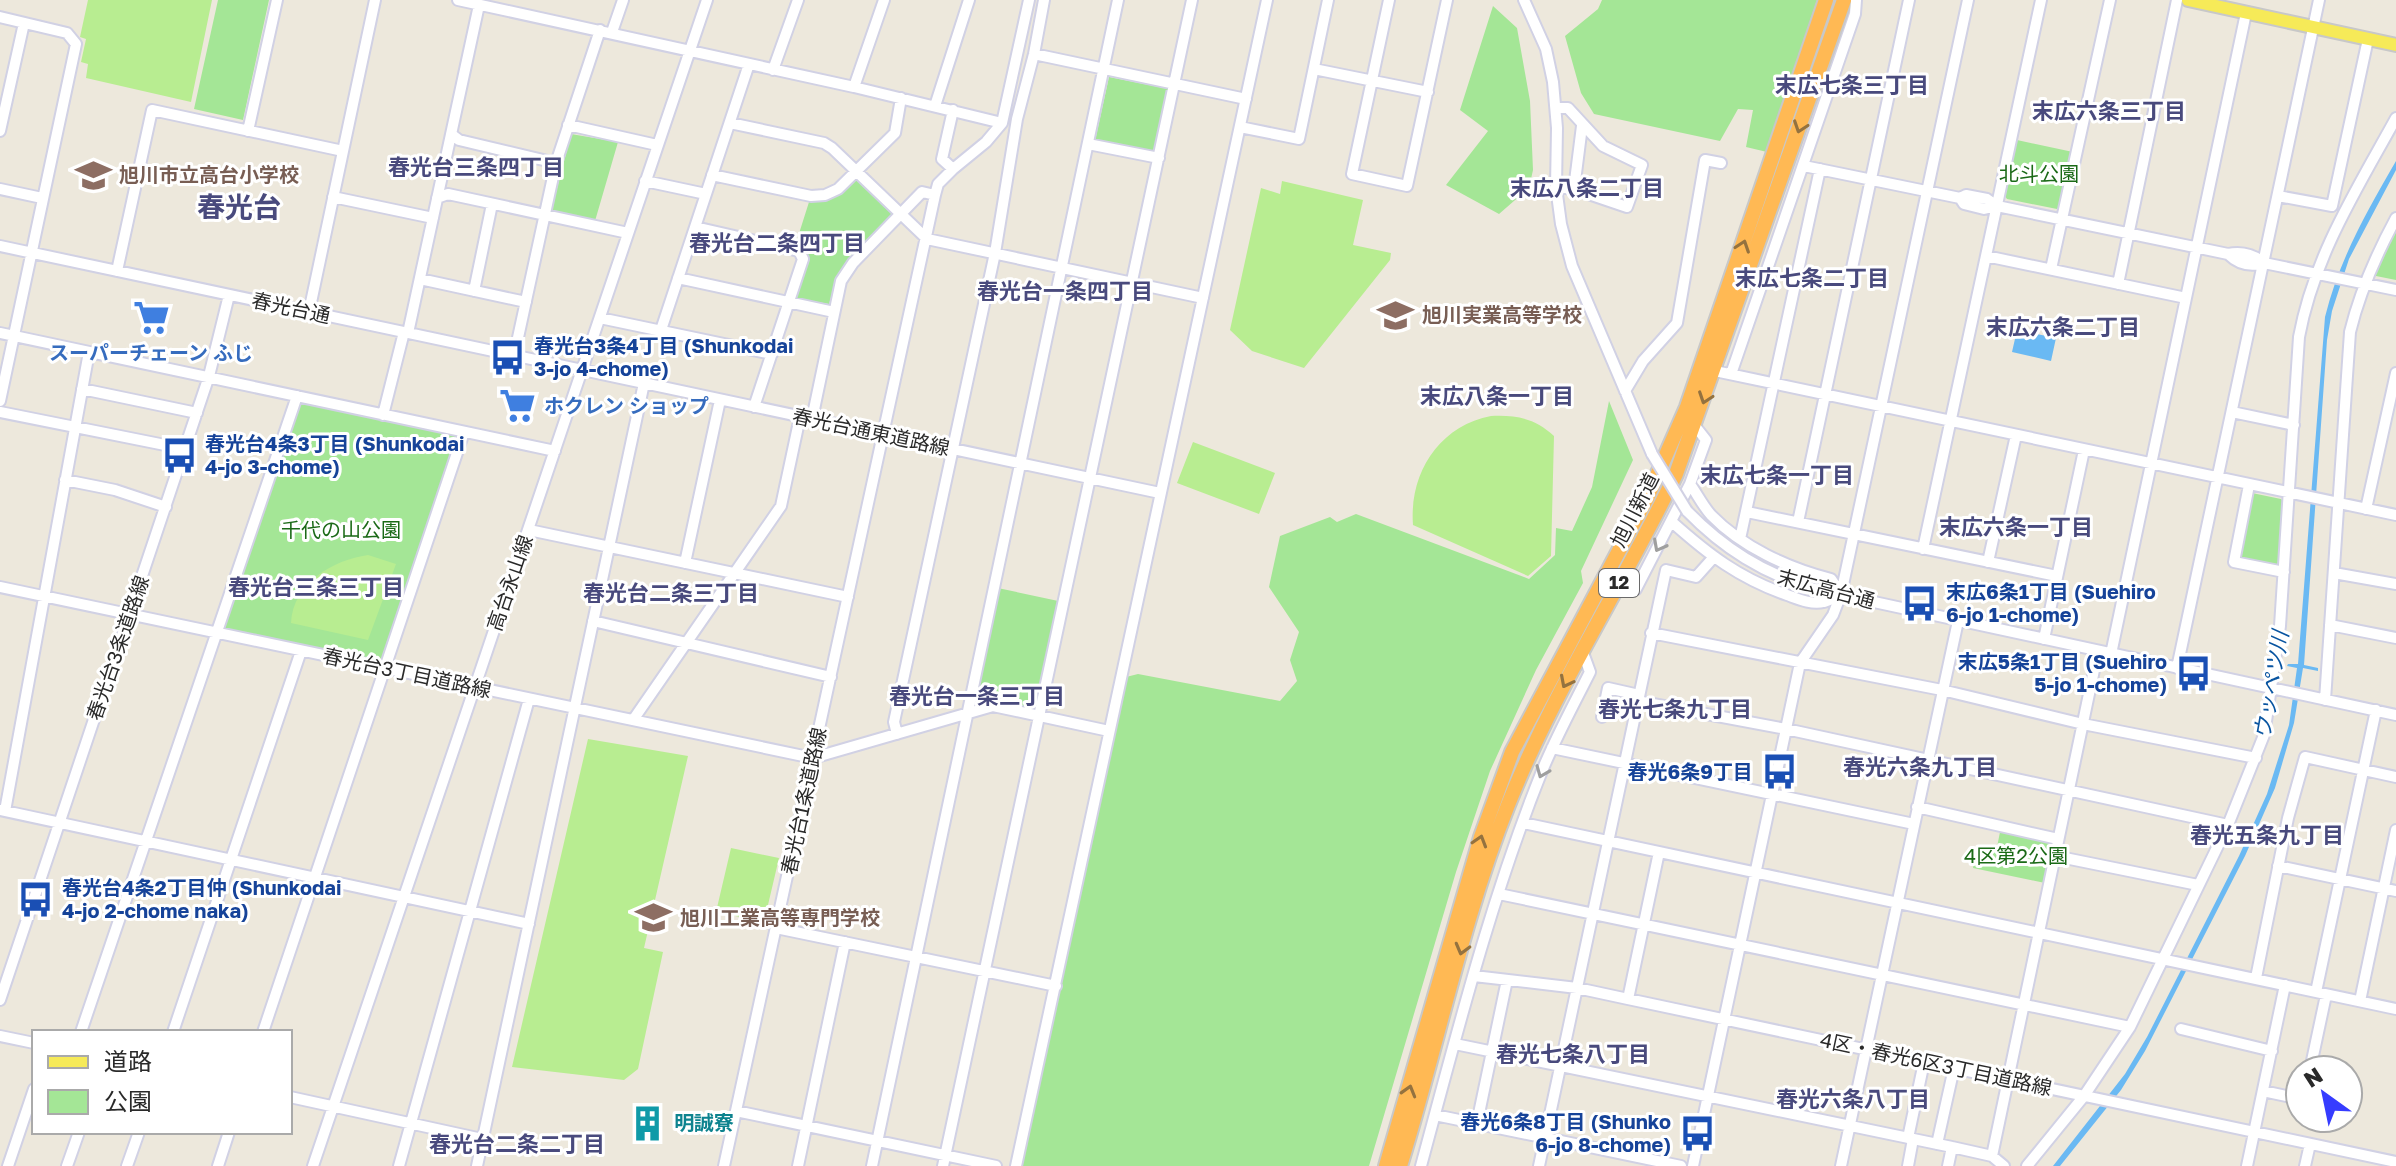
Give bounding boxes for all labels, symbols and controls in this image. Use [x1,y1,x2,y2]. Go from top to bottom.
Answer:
district label: 末広七条三丁目 [1775,71,1929,98]
district label: 末広六条三丁目 [2032,97,2186,124]
one-way arrow [1793,119,1810,133]
district label: 春光台三条四丁目 [388,153,564,180]
school or university icon: 旭川市立高台小学校 [74,156,112,194]
park label: 北斗公園 [1999,161,2079,185]
place label: 旭川市立高台小学校 [119,162,299,186]
district label: 末広八条二丁目 [1510,174,1664,201]
district label: 春光台 [197,190,281,223]
district label: 春光台二条四丁目 [689,229,865,256]
one-way arrow [1733,240,1749,254]
district label: 末広七条二丁目 [1735,264,1889,291]
district label: 春光台一条四丁目 [977,277,1153,304]
street label: 春光台通 [250,287,333,327]
school or university icon: 旭川実業高等学校 [1377,296,1415,334]
supermarket icon: スーパーチェーン ふじ [132,299,170,337]
place label: 旭川実業高等学校 [1422,302,1582,326]
district label: 末広六条二丁目 [1986,313,2140,340]
place label: 春光台3条4丁目 (Shunkodai 3-jo 4-chome) [534,333,793,380]
bus stop icon: 春光台3条4丁目 (Shunkodai 3-jo 4-chome) [489,339,527,377]
place label: スーパーチェーン ふじ [49,340,253,364]
district label: 末広八条一丁目 [1420,382,1574,409]
supermarket icon: ホクレン ショップ [499,387,537,425]
one-way arrow [1698,391,1715,405]
place label: ホクレン ショップ [544,393,709,417]
street label: 春光台通東道路線 [790,403,952,459]
place label: 春光台4条3丁目 (Shunkodai 4-jo 3-chome) [205,431,464,478]
bus stop icon: 春光台4条3丁目 (Shunkodai 4-jo 3-chome) [160,437,198,475]
district label: 末広七条一丁目 [1700,461,1854,488]
street label: 旭川新道 [1605,468,1663,551]
district label: 末広六条一丁目 [1939,513,2093,540]
park label: 千代の山公園 [281,517,401,541]
street label: 高台永山線 [481,531,537,634]
one-way arrow [1653,538,1668,552]
street label: 末広高台通 [1775,564,1878,613]
road number: 12 [1599,569,1639,597]
street label: 春光台3条道路線 [81,572,153,723]
district label: 春光台三条三丁目 [228,573,404,600]
district label: 春光台二条三丁目 [583,579,759,606]
place label: 末広6条1丁目 (Suehiro 6-jo 1-chome) [1946,579,2156,626]
bus stop icon: 末広6条1丁目 (Suehiro 6-jo 1-chome) [1901,585,1939,623]
water label: ウッペツ川 [2248,626,2294,741]
street label: 春光台3丁目道路線 [321,642,494,702]
place label: 末広5条1丁目 (Suehiro 5-jo 1-chome) [1958,649,2167,696]
bus stop icon: 末広5条1丁目 (Suehiro 5-jo 1-chome) [2174,654,2212,692]
one-way arrow [1560,673,1576,688]
district label: 春光台一条三丁目 [889,682,1065,709]
district label: 春光七条九丁目 [1598,695,1752,722]
street label: 春光台1条道路線 [776,725,830,877]
bus stop icon: 春光6条9丁目 [1760,753,1798,791]
district label: 春光六条九丁目 [1843,753,1997,780]
place label: 春光6条9丁目 [1628,759,1753,783]
one-way arrow [1535,764,1552,778]
district label: 春光五条九丁目 [2190,821,2344,848]
one-way arrow [1470,835,1486,849]
park label: 4区第2公園 [1964,843,2068,867]
place label: 春光台4条2丁目仲 (Shunkodai 4-jo 2-chome naka) [62,875,341,922]
bus stop icon: 春光台4条2丁目仲 (Shunkodai 4-jo 2-chome naka) [17,881,55,919]
school or university icon: 旭川工業高等専門学校 [635,899,673,937]
place label: 旭川工業高等専門学校 [680,905,880,929]
one-way arrow [1455,942,1472,956]
street label: 4区・春光6区3丁目道路線 [1818,1027,2054,1099]
legend [32,1030,292,1134]
district label: 春光七条八丁目 [1496,1040,1650,1067]
text: 道路 [104,1046,152,1075]
north arrow [2284,1054,2364,1134]
text: N [2298,1061,2327,1093]
one-way arrow [1400,1085,1416,1099]
district label: 春光六条八丁目 [1776,1085,1930,1112]
text: 公園 [104,1086,152,1115]
building icon: 明誠寮 [629,1104,667,1142]
place label: 春光6条8丁目 (Shunko 6-jo 8-chome) [1460,1109,1671,1156]
place label: 明誠寮 [674,1110,734,1134]
bus stop icon: 春光6条8丁目 (Shunko 6-jo 8-chome) [1678,1115,1716,1153]
district label: 春光台二条二丁目 [429,1130,605,1157]

